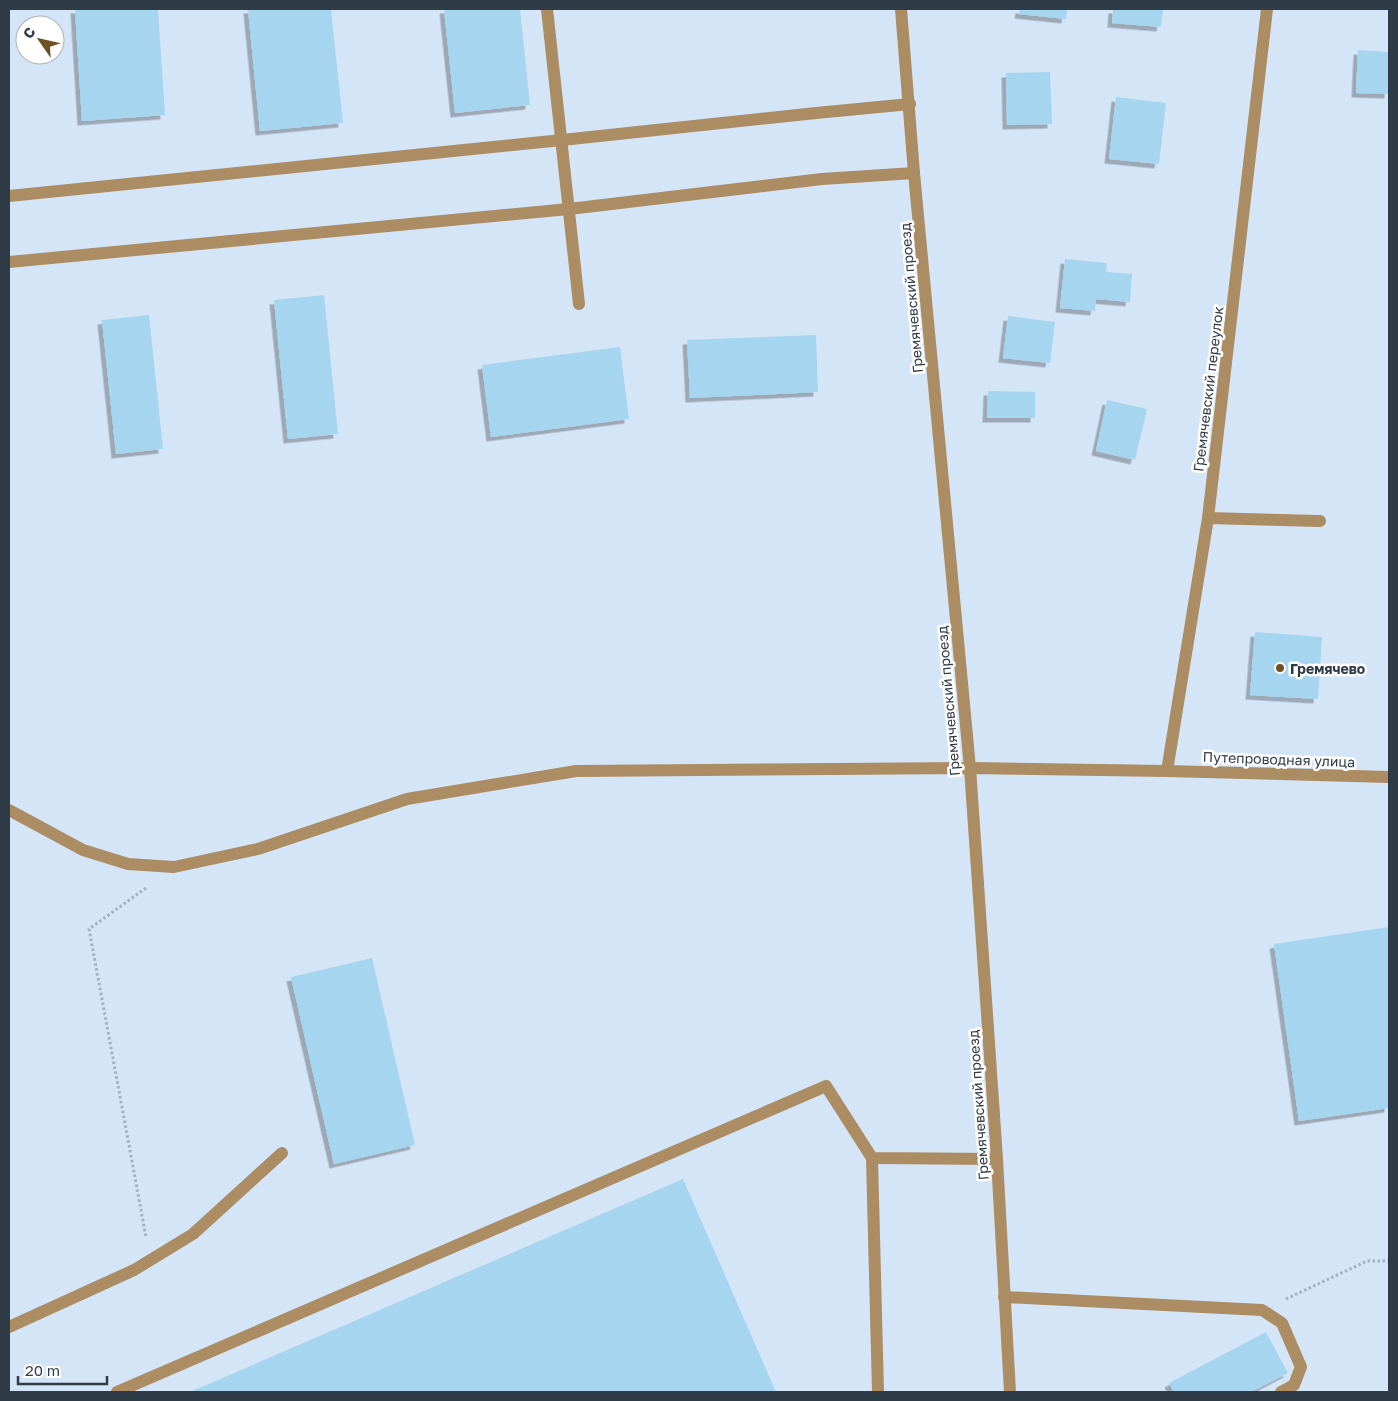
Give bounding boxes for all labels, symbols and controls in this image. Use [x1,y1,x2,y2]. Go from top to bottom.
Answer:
north arrow [15,15,65,65]
text: С [19,24,39,41]
street label: Гремячевский проезд [896,222,926,374]
street label: Гремячевский переулок [1189,305,1227,473]
street label: Гремячевский проезд [933,625,963,777]
place label: Гремячево [1290,660,1365,677]
marker: Гремячево [1274,662,1286,674]
street label: Путепроводная улица [1203,748,1355,770]
street label: Гремячевский проезд [964,1029,992,1181]
scale bar [18,1354,106,1386]
text: 20 m [25,1361,60,1379]

